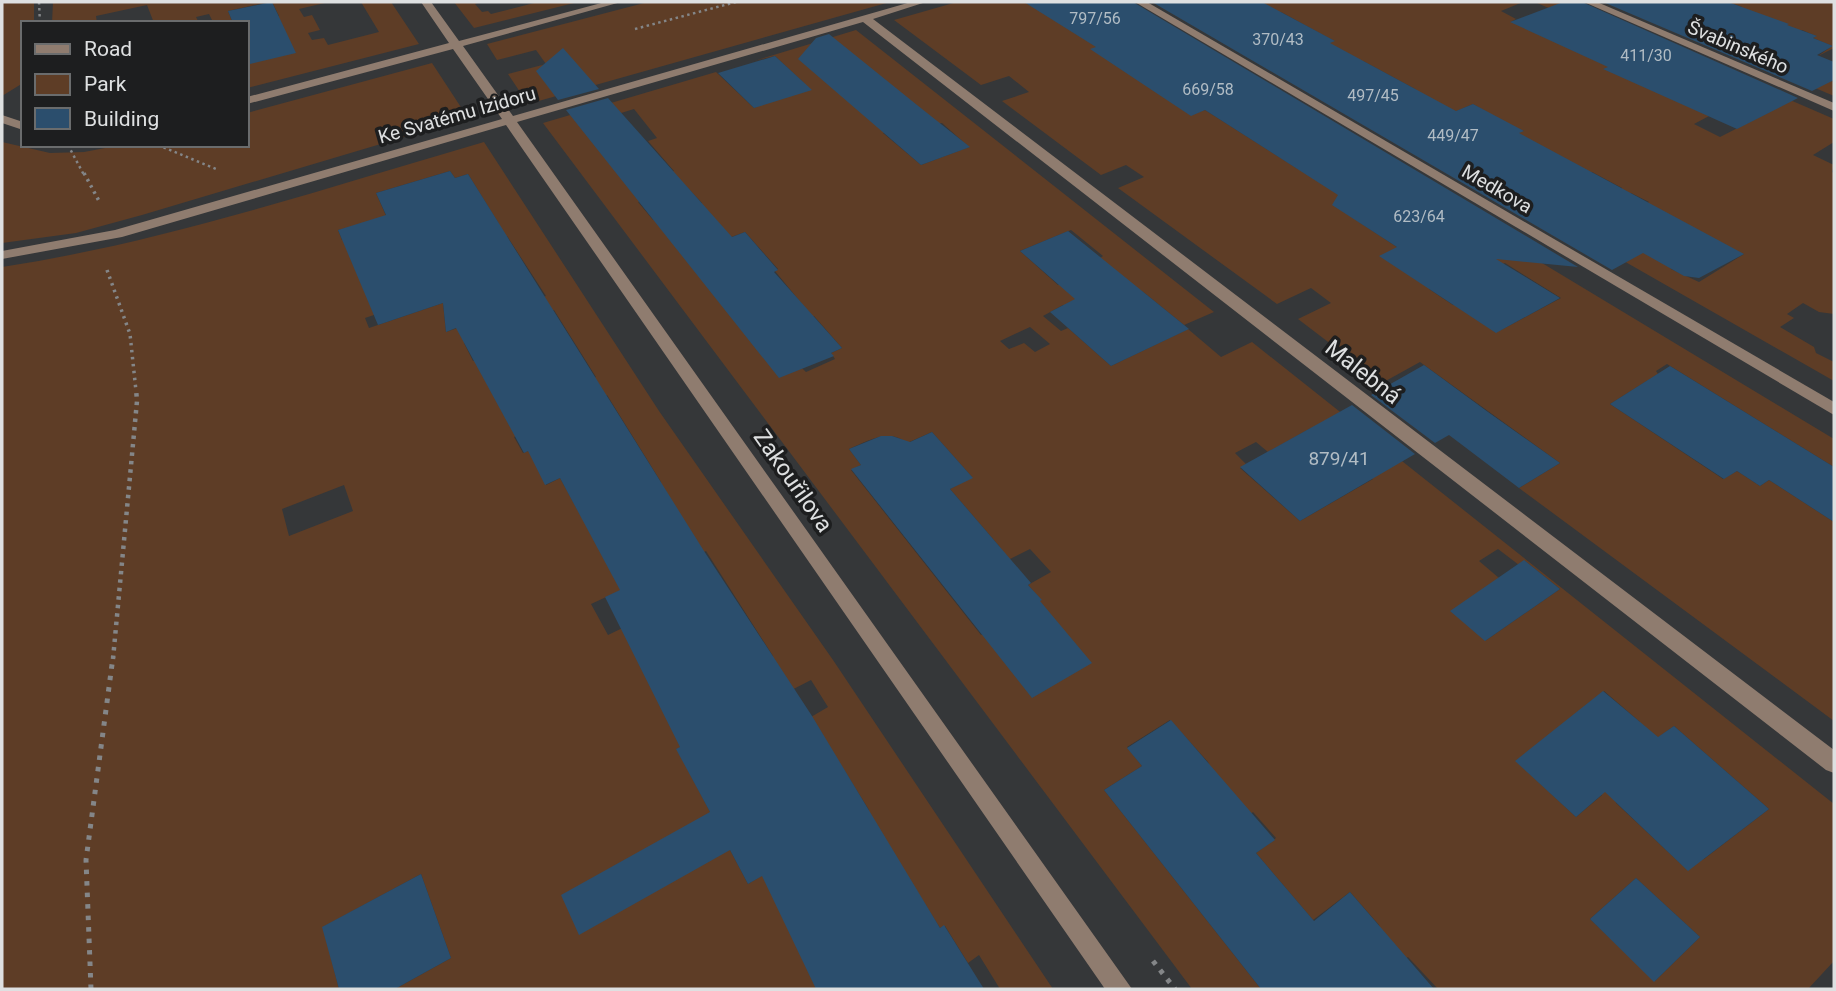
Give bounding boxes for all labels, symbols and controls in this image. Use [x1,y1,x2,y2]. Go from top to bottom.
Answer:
house number: 797/56 [1069,9,1121,28]
street label: Švabinského [1684,15,1792,79]
legend [21,21,248,147]
house number: 370/43 [1252,30,1304,49]
text: Road [84,37,132,61]
house number: 411/30 [1620,46,1672,65]
text: Park [84,72,127,96]
house number: 669/58 [1182,80,1234,99]
street label: Ke Svatému Izidoru [376,81,538,149]
house number: 497/45 [1347,86,1399,105]
text: Building [84,107,159,131]
house number: 449/47 [1427,126,1479,145]
street label: Medkova [1458,160,1536,218]
house number: 623/64 [1393,207,1445,226]
street label: Malebná [1320,334,1406,410]
street label: Zakouřilova [748,424,838,538]
house number: 879/41 [1308,447,1370,470]

